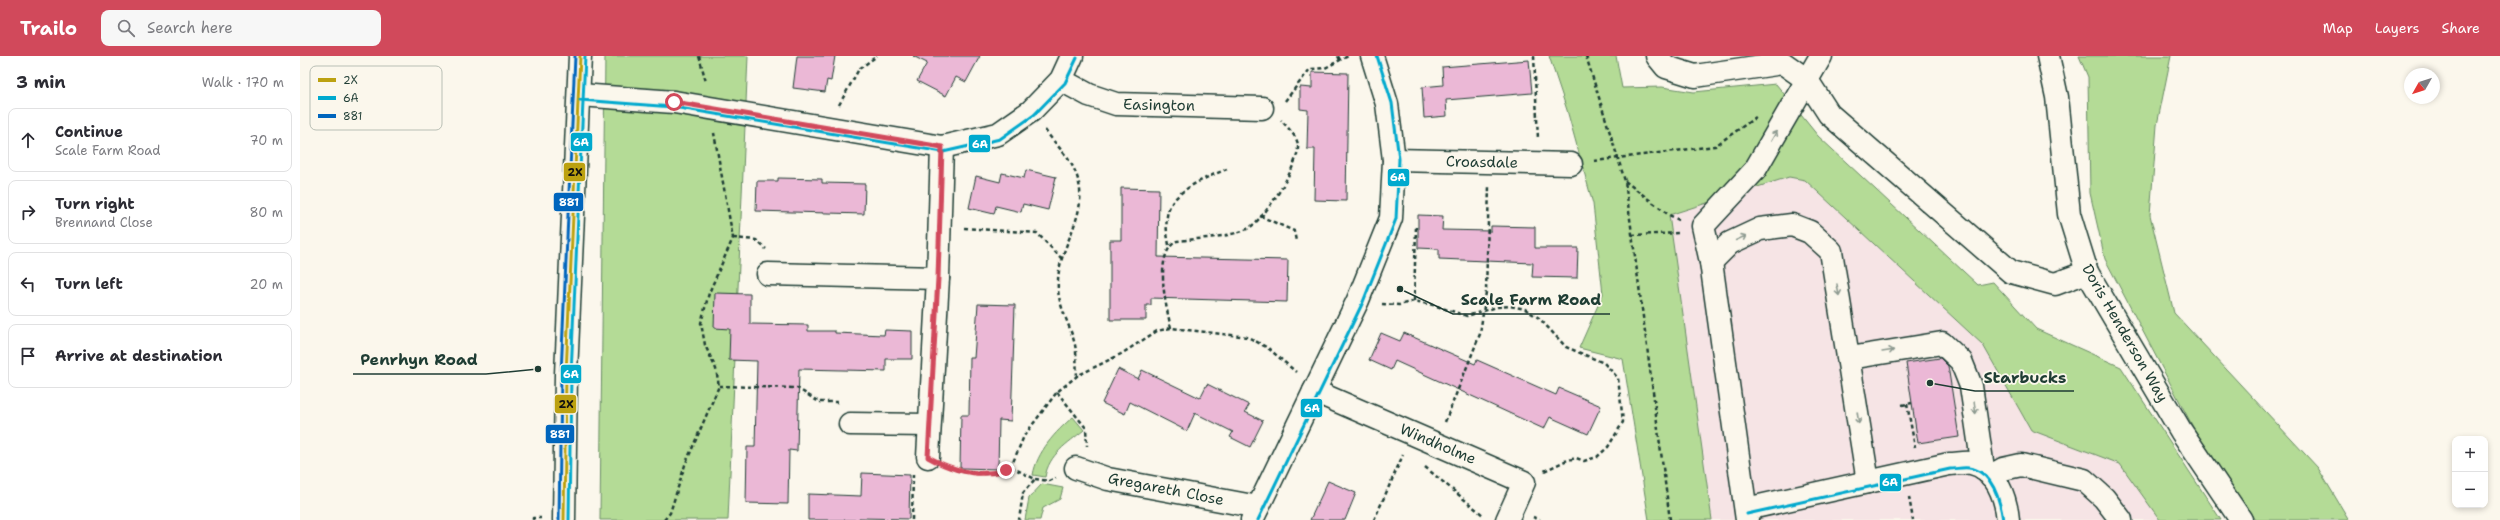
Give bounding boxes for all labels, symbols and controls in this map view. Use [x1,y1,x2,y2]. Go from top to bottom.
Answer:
search box [101,10,381,46]
text: Trailo [20,16,77,41]
icon: search [115,17,137,39]
text: Search here [147,18,233,38]
text: Map [2323,19,2353,37]
text: Layers [2375,19,2419,37]
text: Share [2441,19,2480,37]
legend [310,66,442,130]
north arrow [2404,68,2440,104]
text: 3 min [16,71,66,93]
text: 2X [343,73,358,88]
text: Walk · 170 m [202,74,284,91]
text: 6A [343,91,358,106]
route start [665,93,683,111]
street label: Easington [1123,94,1195,116]
text: 881 [343,109,362,124]
text: Continue [55,122,123,142]
icon: ahead [17,129,39,151]
one-way arrow [1771,131,1779,143]
text: 70 m [249,132,283,149]
line badge: 6A [570,132,593,152]
line badge: 6A [968,134,991,153]
text: 6A [573,135,590,150]
text: 6A [972,137,989,152]
text: Scale Farm Road [55,142,161,159]
street label: Croasdale [1446,151,1518,173]
line badge: 2X [563,162,586,182]
text: 2X [567,165,583,180]
line badge: 6A [1387,168,1410,187]
text: 6A [1390,170,1407,185]
line badge: 881 [553,192,584,212]
text: Turn right [55,194,135,214]
text: 881 [559,195,579,210]
icon: right [17,201,39,223]
text: 80 m [249,204,283,221]
text: Brennand Close [55,214,153,231]
one-way arrow [1735,234,1747,241]
street label: Doris Henderson Way [2077,260,2173,406]
icon: left [17,273,39,295]
text: Turn left [55,274,123,294]
text: 20 m [250,276,283,293]
one-way arrow [1834,283,1842,296]
callout: Scale Farm Road [1453,286,1610,314]
text: Scale Farm Road [1461,289,1601,310]
icon: arrive [17,345,39,367]
text: Arrive at destination [55,346,223,366]
callout: Penrhyn Road [353,346,486,374]
one-way arrow [1881,347,1894,355]
text: Penrhyn Road [360,349,478,370]
callout: Starbucks [1975,363,2074,391]
line badge: 6A [560,364,582,384]
text: 6A [563,367,580,382]
text: Starbucks [1983,367,2067,388]
line badge: 2X [554,394,577,414]
text: 2X [558,397,574,412]
line badge: 6A [1300,398,1323,418]
text: 6A [1304,401,1321,416]
one-way arrow [1971,401,1979,414]
one-way arrow [1854,411,1862,424]
street label: Windholme [1397,419,1479,469]
line badge: 881 [545,424,575,444]
text: 881 [550,427,570,442]
map controls [2452,436,2488,508]
button: + [2452,436,2488,472]
route end [997,461,1015,479]
street label: Gregareth Close [1106,468,1226,510]
button: − [2452,472,2488,508]
line badge: 6A [1879,473,1902,492]
text: 6A [1882,475,1899,490]

